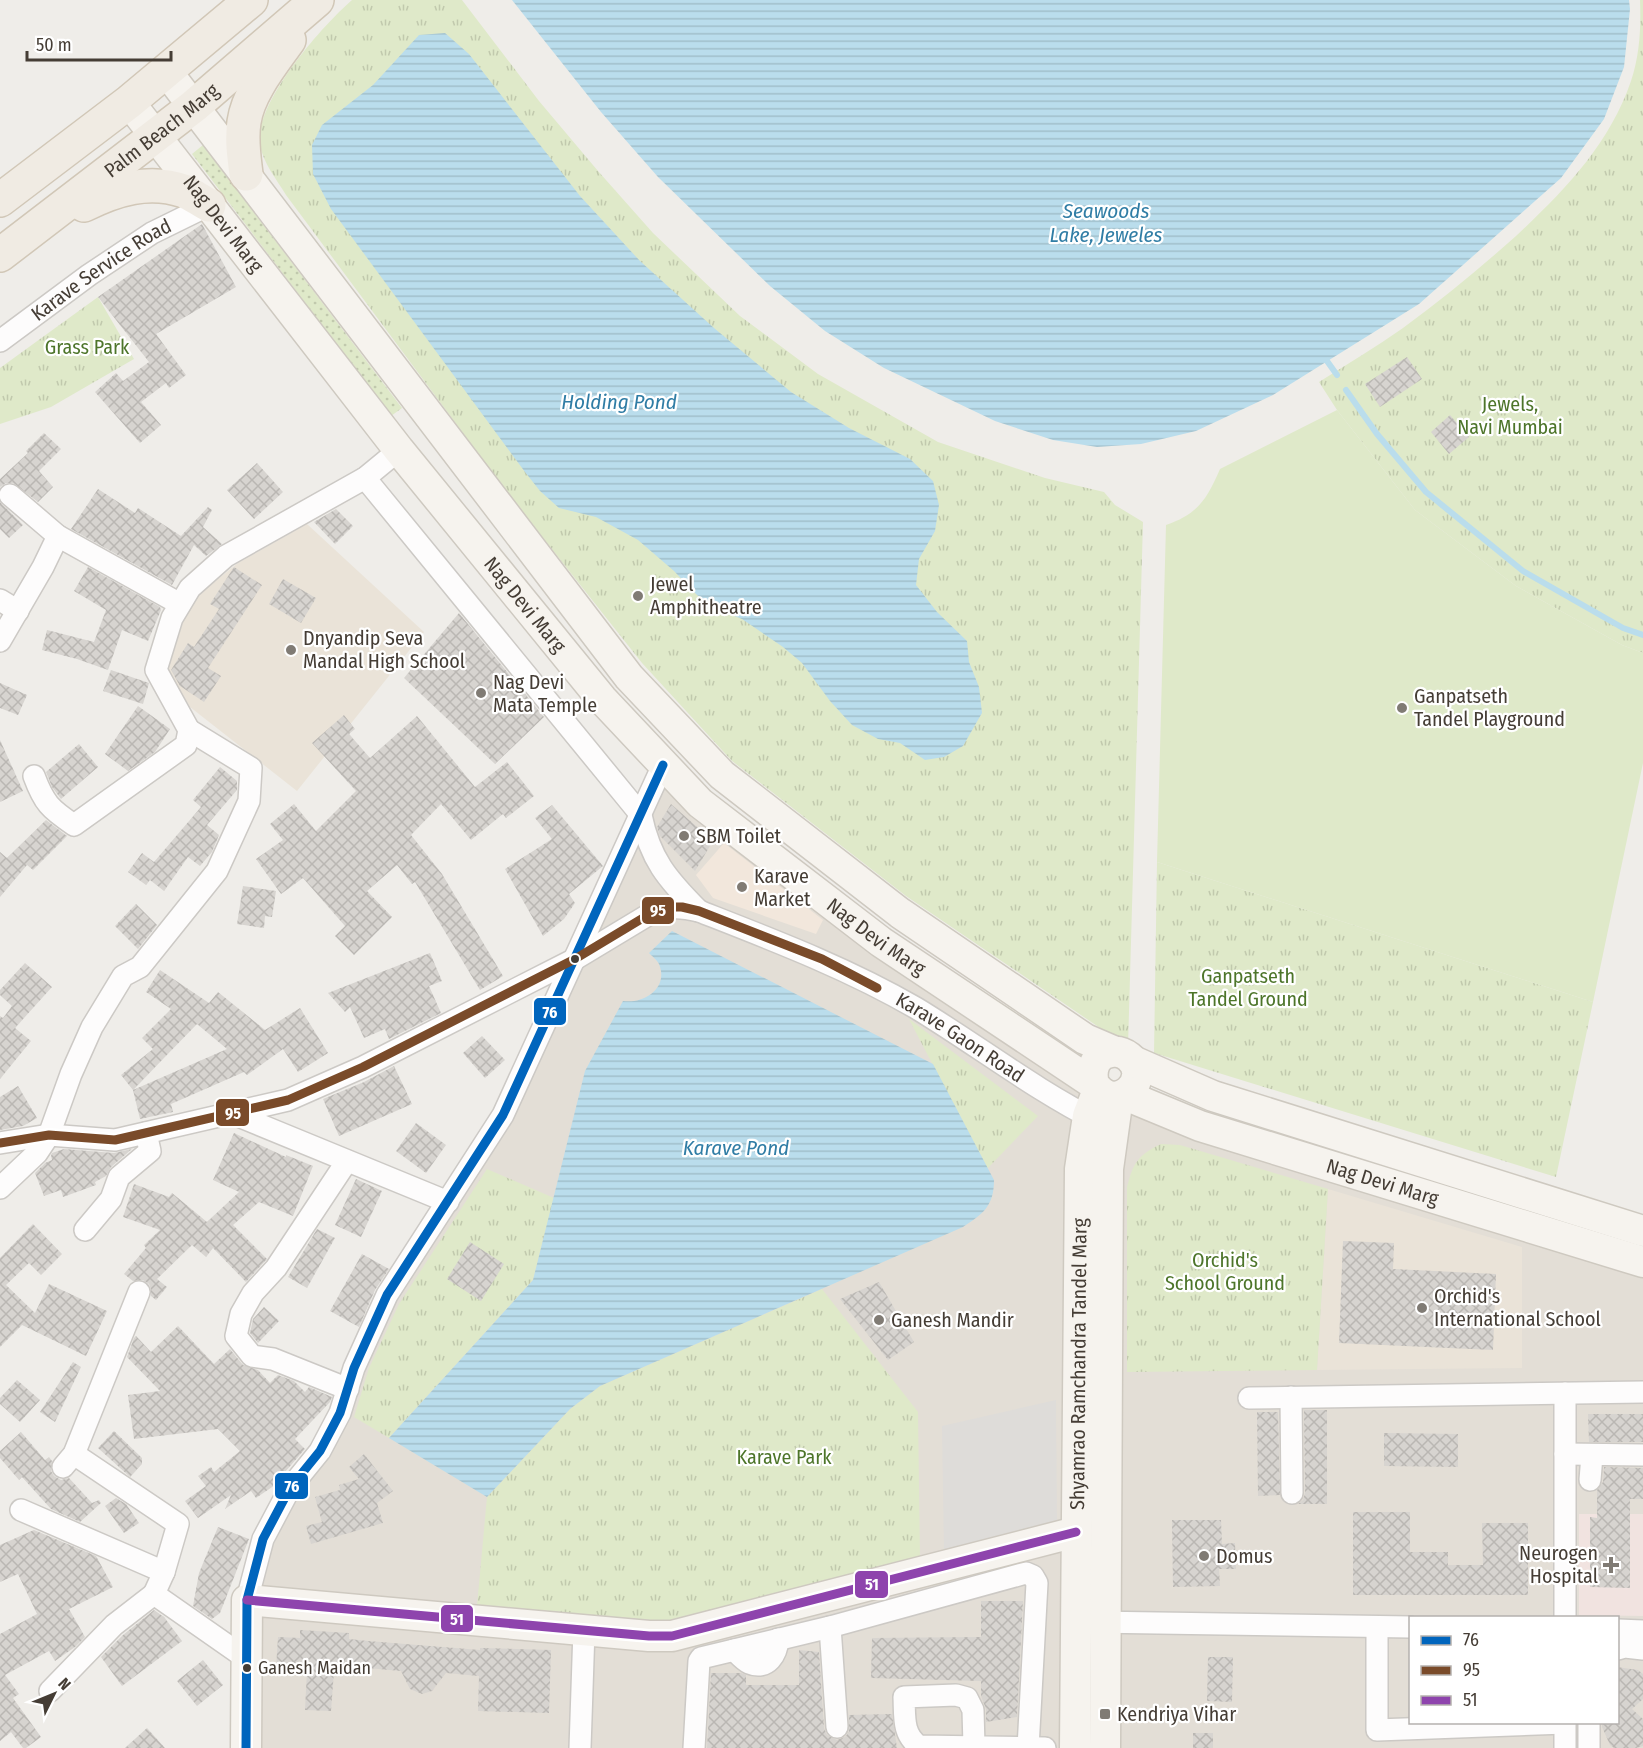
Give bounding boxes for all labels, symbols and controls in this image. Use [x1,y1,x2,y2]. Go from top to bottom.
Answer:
scale bar [27,24,171,62]
text: 50 m [36,34,72,56]
street label: Palm Beach Marg [99,78,224,183]
street label: Nag Devi Marg [178,170,269,277]
water label: Seawoods Lake, Jeweles [1050,198,1163,248]
street label: Karave Service Road [26,214,175,326]
park label: Grass Park [45,335,130,359]
water label: Holding Pond [561,389,677,415]
park label: Jewels, Navi Mumbai [1457,392,1563,439]
street label: Nag Devi Marg [479,552,571,658]
place label: Jewel Amphitheatre [650,572,762,619]
marker: Jewel Amphitheatre [631,589,645,603]
place label: Dnyandip Seva Mandal High School [303,626,465,673]
marker: Dnyandip Seva Mandal High School [284,643,298,657]
place label: Nag Devi Mata Temple [493,670,597,717]
place label: Ganpatseth Tandel Playground [1414,684,1565,731]
marker: Nag Devi Mata Temple [474,686,488,700]
marker: Ganpatseth Tandel Playground [1395,701,1409,715]
place label: SBM Toilet [696,824,782,848]
marker: SBM Toilet [677,829,691,843]
place label: Karave Market [754,864,811,911]
marker: Karave Market [735,880,749,894]
street label: Nag Devi Marg [822,893,931,981]
line badge: 95 [641,896,675,925]
text: 95 [650,901,666,920]
unlabelled marker [569,953,581,965]
park label: Ganpatseth Tandel Ground [1188,964,1308,1011]
street label: Karave Gaon Road [892,987,1029,1087]
line badge: 76 [533,997,567,1026]
text: 76 [543,1003,557,1022]
line badge: 95 [215,1098,250,1127]
text: 95 [225,1104,241,1123]
water label: Karave Pond [683,1135,789,1161]
street label: Nag Devi Marg [1323,1153,1442,1211]
street label: Shyamrao Ramchandra Tandel Marg [1065,1217,1092,1510]
park label: Orchid's School Ground [1165,1248,1285,1295]
place label: Orchid's International School [1434,1284,1601,1331]
marker: Orchid's International School [1415,1301,1429,1315]
place label: Ganesh Mandir [891,1308,1014,1332]
marker: Ganesh Mandir [872,1313,886,1327]
park label: Karave Park [736,1445,832,1469]
line badge: 76 [274,1472,309,1500]
text: 76 [285,1477,299,1496]
place label: Neurogen Hospital [1519,1541,1598,1588]
place label: Domus [1216,1544,1273,1568]
marker: Domus [1197,1549,1211,1563]
marker: Neurogen Hospital [1602,1556,1620,1574]
line badge: 51 [854,1570,889,1599]
text: 51 [865,1575,879,1594]
line badge: 51 [440,1604,474,1633]
text: 51 [450,1610,464,1629]
legend [1409,1616,1619,1724]
text: 76 [1463,1629,1479,1651]
place label: Ganesh Maidan [258,1657,371,1679]
text: 95 [1463,1659,1480,1681]
marker: Ganesh Maidan [241,1662,253,1674]
north arrow [24,1664,84,1724]
text: N [54,1674,75,1694]
text: 51 [1463,1689,1477,1711]
place label: Kendriya Vihar [1117,1702,1236,1726]
marker: Kendriya Vihar [1098,1707,1112,1721]

